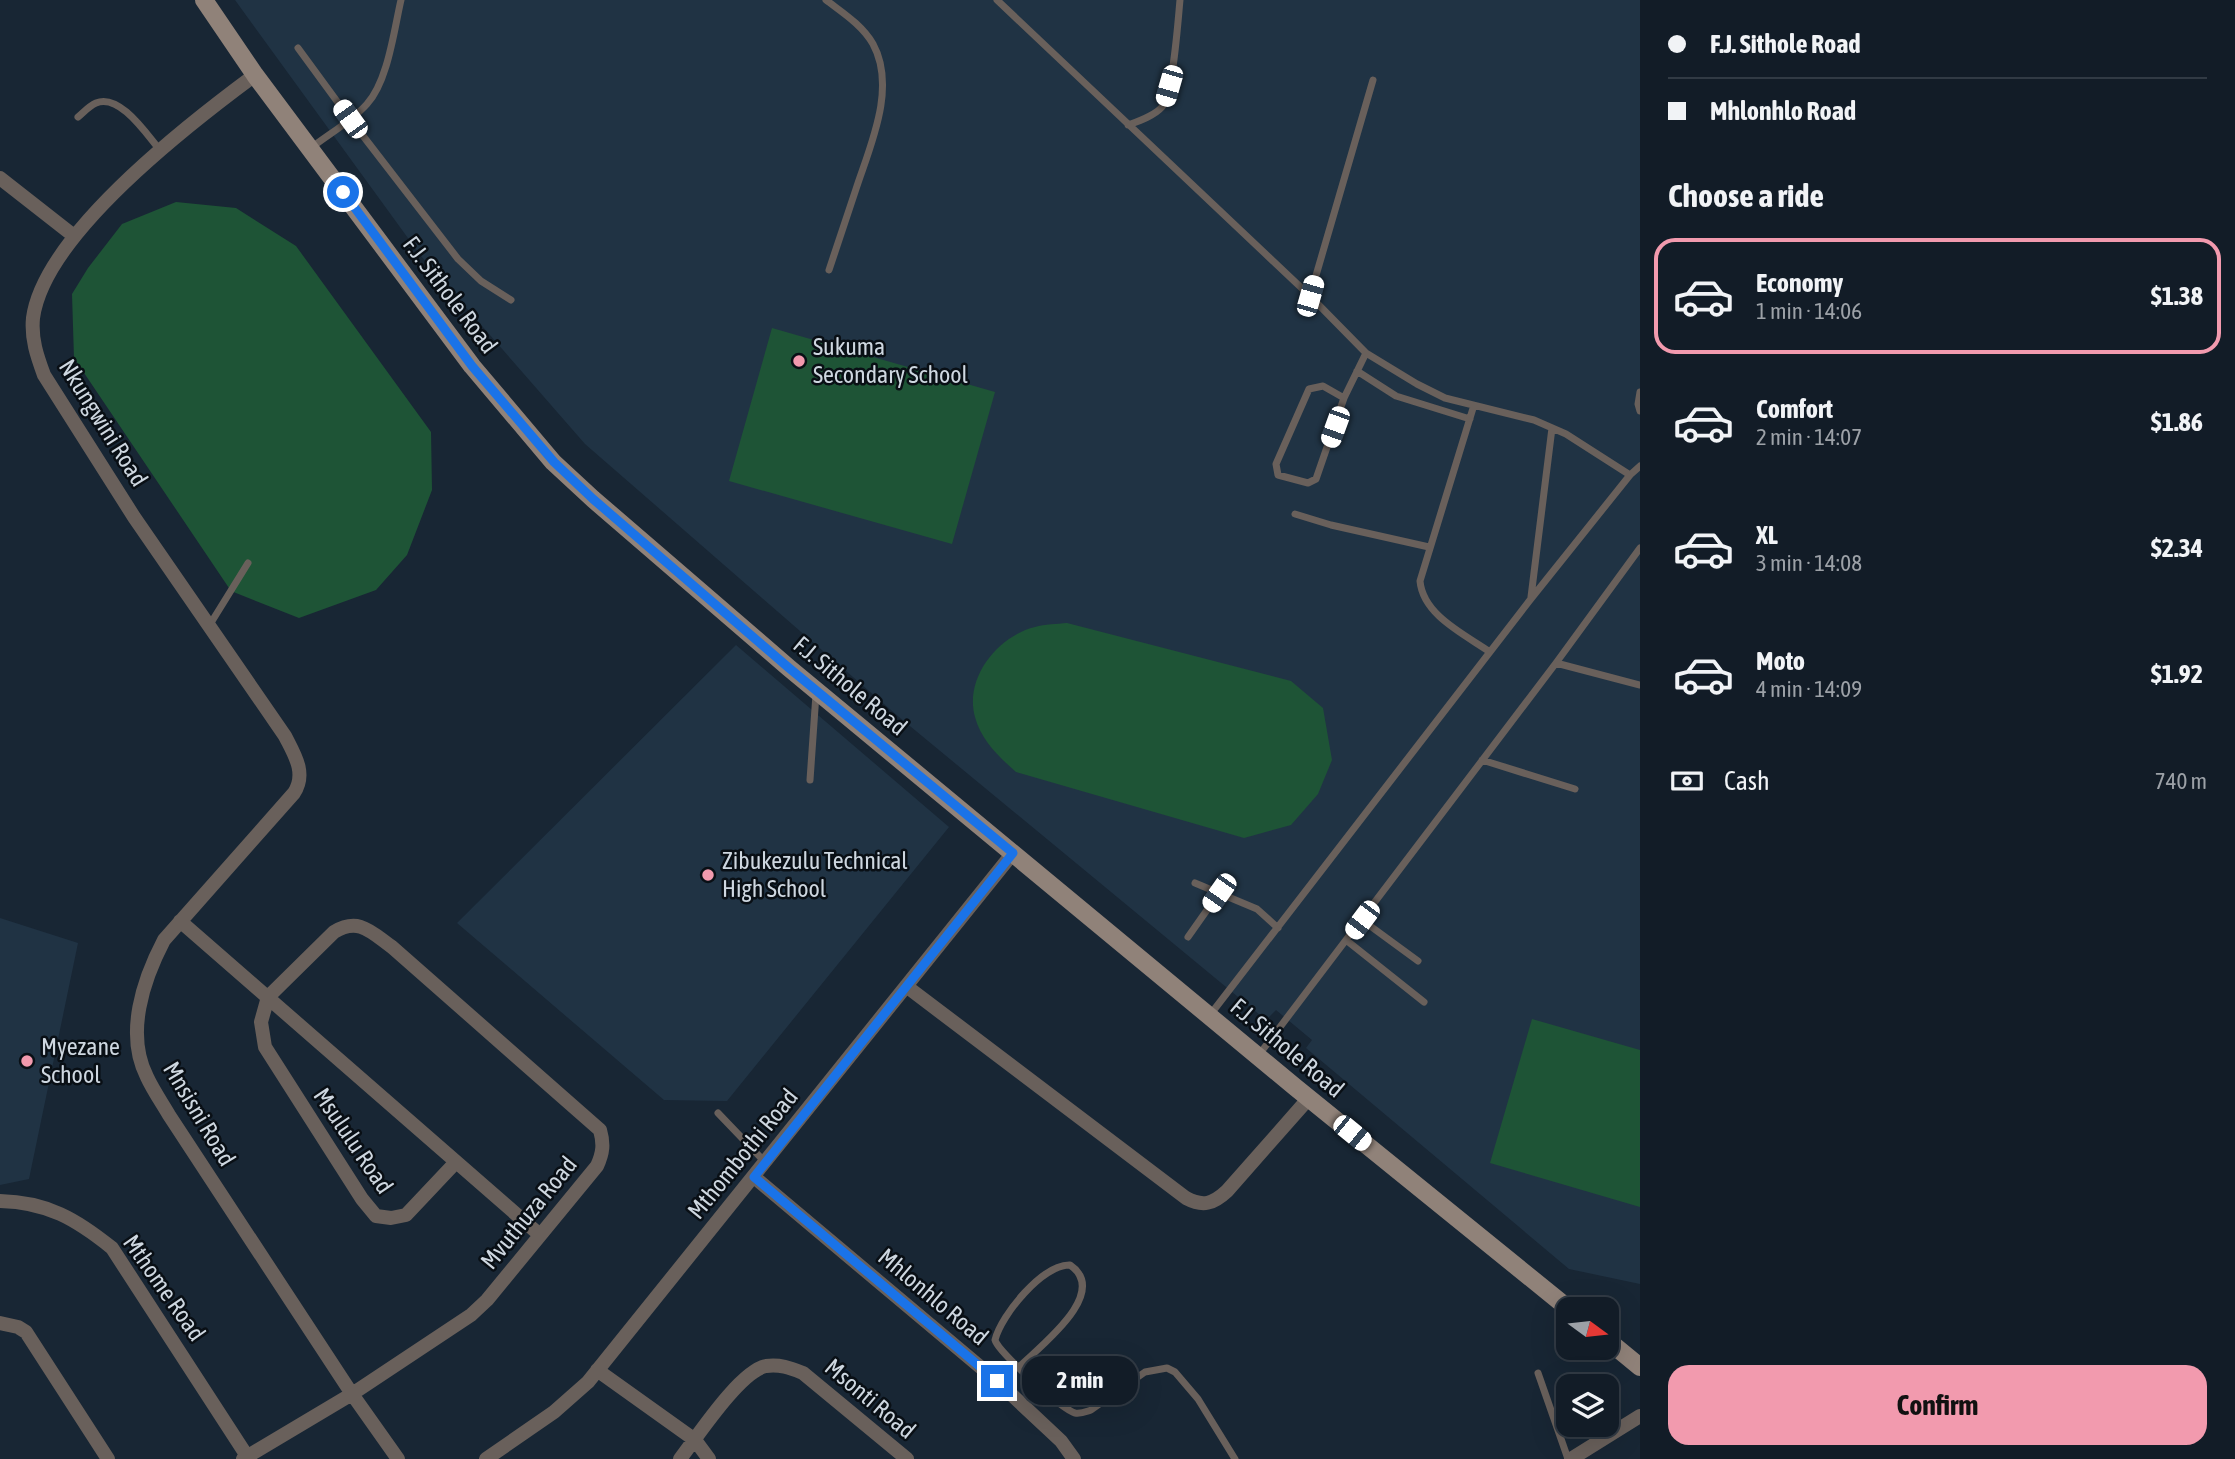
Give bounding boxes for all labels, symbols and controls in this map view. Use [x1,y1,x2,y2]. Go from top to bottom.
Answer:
text: F.J. Sithole Road [1710,29,1861,59]
car [1154,63,1185,109]
car [330,96,371,142]
text: Mhlonhlo Road [1710,96,1856,126]
route start [327,176,359,208]
text: Choose a ride [1668,177,1824,214]
street label: F.J. Sithole Road [398,231,503,358]
icon: car [1672,265,1735,328]
text: Economy [1756,268,1843,298]
car [1295,273,1326,319]
text: $1.38 [2151,281,2203,311]
text: 1 min · 14:06 [1756,298,1862,324]
place label: Sukuma Secondary School [813,333,969,388]
marker: Sukuma Secondary School [791,353,807,369]
street label: Nkungwini Road [54,354,153,491]
icon: car [1672,391,1735,454]
text: Comfort [1756,394,1833,424]
car [1318,404,1353,450]
text: $1.86 [2151,407,2203,437]
text: 2 min · 14:07 [1756,424,1862,450]
icon: car [1672,517,1735,580]
text: XL [1756,520,1778,550]
text: $2.34 [2151,533,2203,563]
text: 3 min · 14:08 [1756,550,1862,576]
street label: F.J. Sithole Road [788,631,912,741]
icon: car [1672,643,1735,706]
text: Moto [1756,646,1805,676]
text: $1.92 [2151,659,2203,689]
text: 4 min · 14:09 [1756,676,1862,702]
icon: cash [1668,762,1706,800]
text: Cash [1724,766,1770,796]
text: 740 m [2155,768,2207,794]
place label: Zibukezulu Technical High School [722,847,908,902]
marker: Zibukezulu Technical High School [700,867,716,883]
car [1199,870,1240,916]
car [1341,897,1384,943]
street label: F.J. Sithole Road [1225,993,1349,1103]
place label: Myezane School [41,1033,120,1088]
marker: Myezane School [19,1053,35,1069]
street label: Mnsisni Road [158,1057,241,1171]
street label: Msululu Road [308,1083,398,1198]
street label: Mthombothi Road [682,1083,803,1224]
car [1330,1112,1375,1154]
street label: Mvuthuza Road [475,1151,582,1274]
street label: Mthome Road [118,1230,211,1346]
street label: Mhlonhlo Road [873,1243,994,1350]
north arrow [1556,1297,1619,1360]
map controls [1556,1297,1619,1437]
street label: Msonti Road [820,1353,921,1444]
callout: 2 min [1021,1356,1137,1406]
route end [981,1365,1013,1397]
button: Confirm [1668,1365,2207,1445]
text: 2 min [1057,1367,1103,1393]
button: layers [1556,1374,1619,1437]

